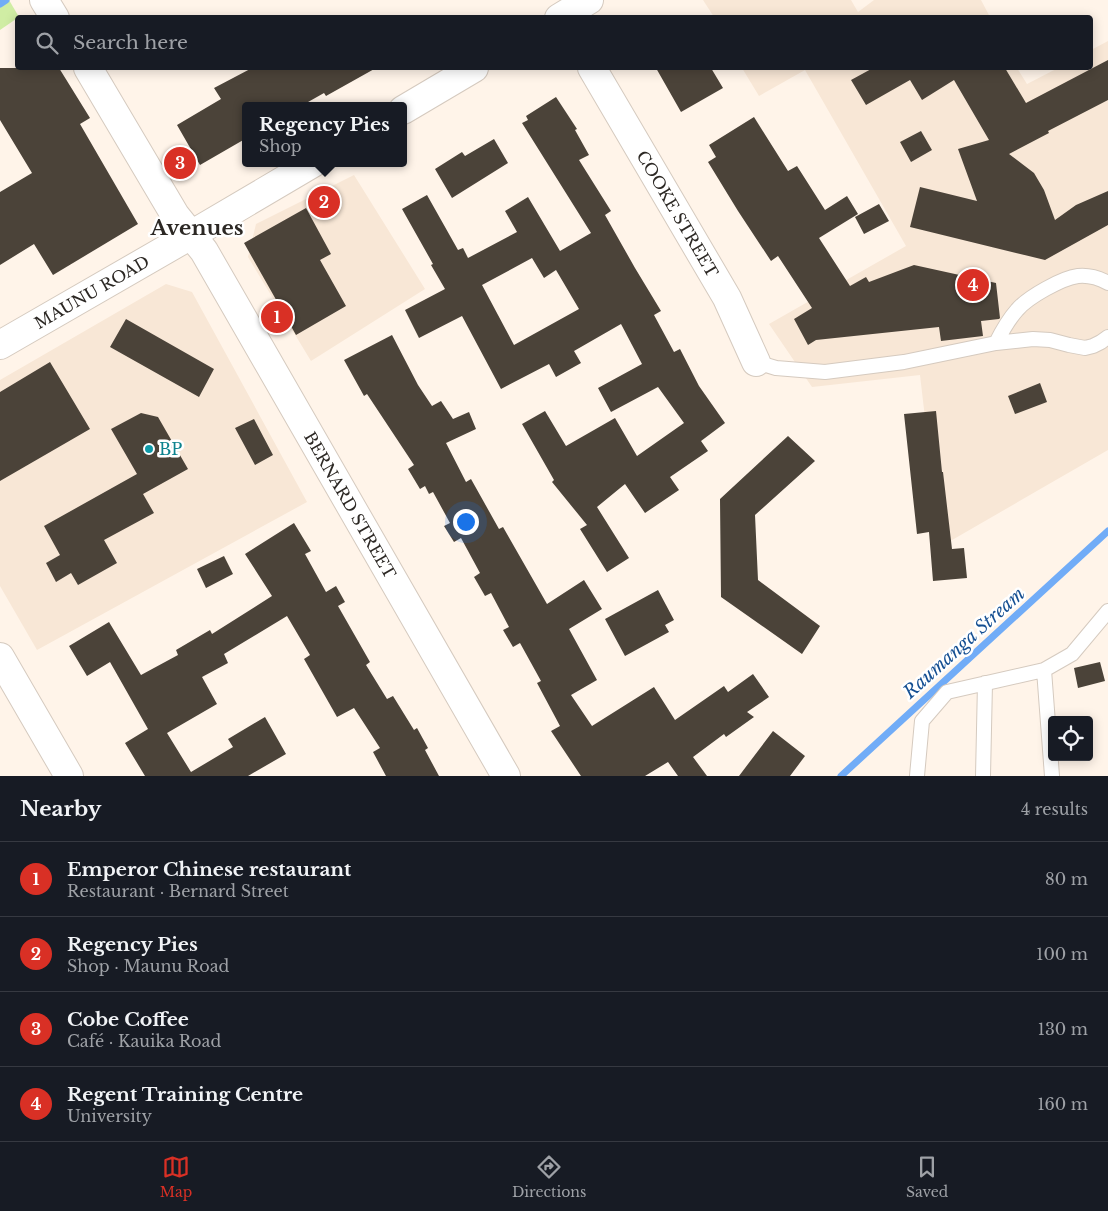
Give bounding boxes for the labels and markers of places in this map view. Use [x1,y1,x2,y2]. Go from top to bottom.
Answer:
pin: 3 [164,144,196,182]
pin: 2 [308,183,340,221]
pin: 4 [957,266,989,304]
pin: 1 [261,298,293,336]
place label: BP [159,439,182,459]
marker: BP [143,443,155,455]

